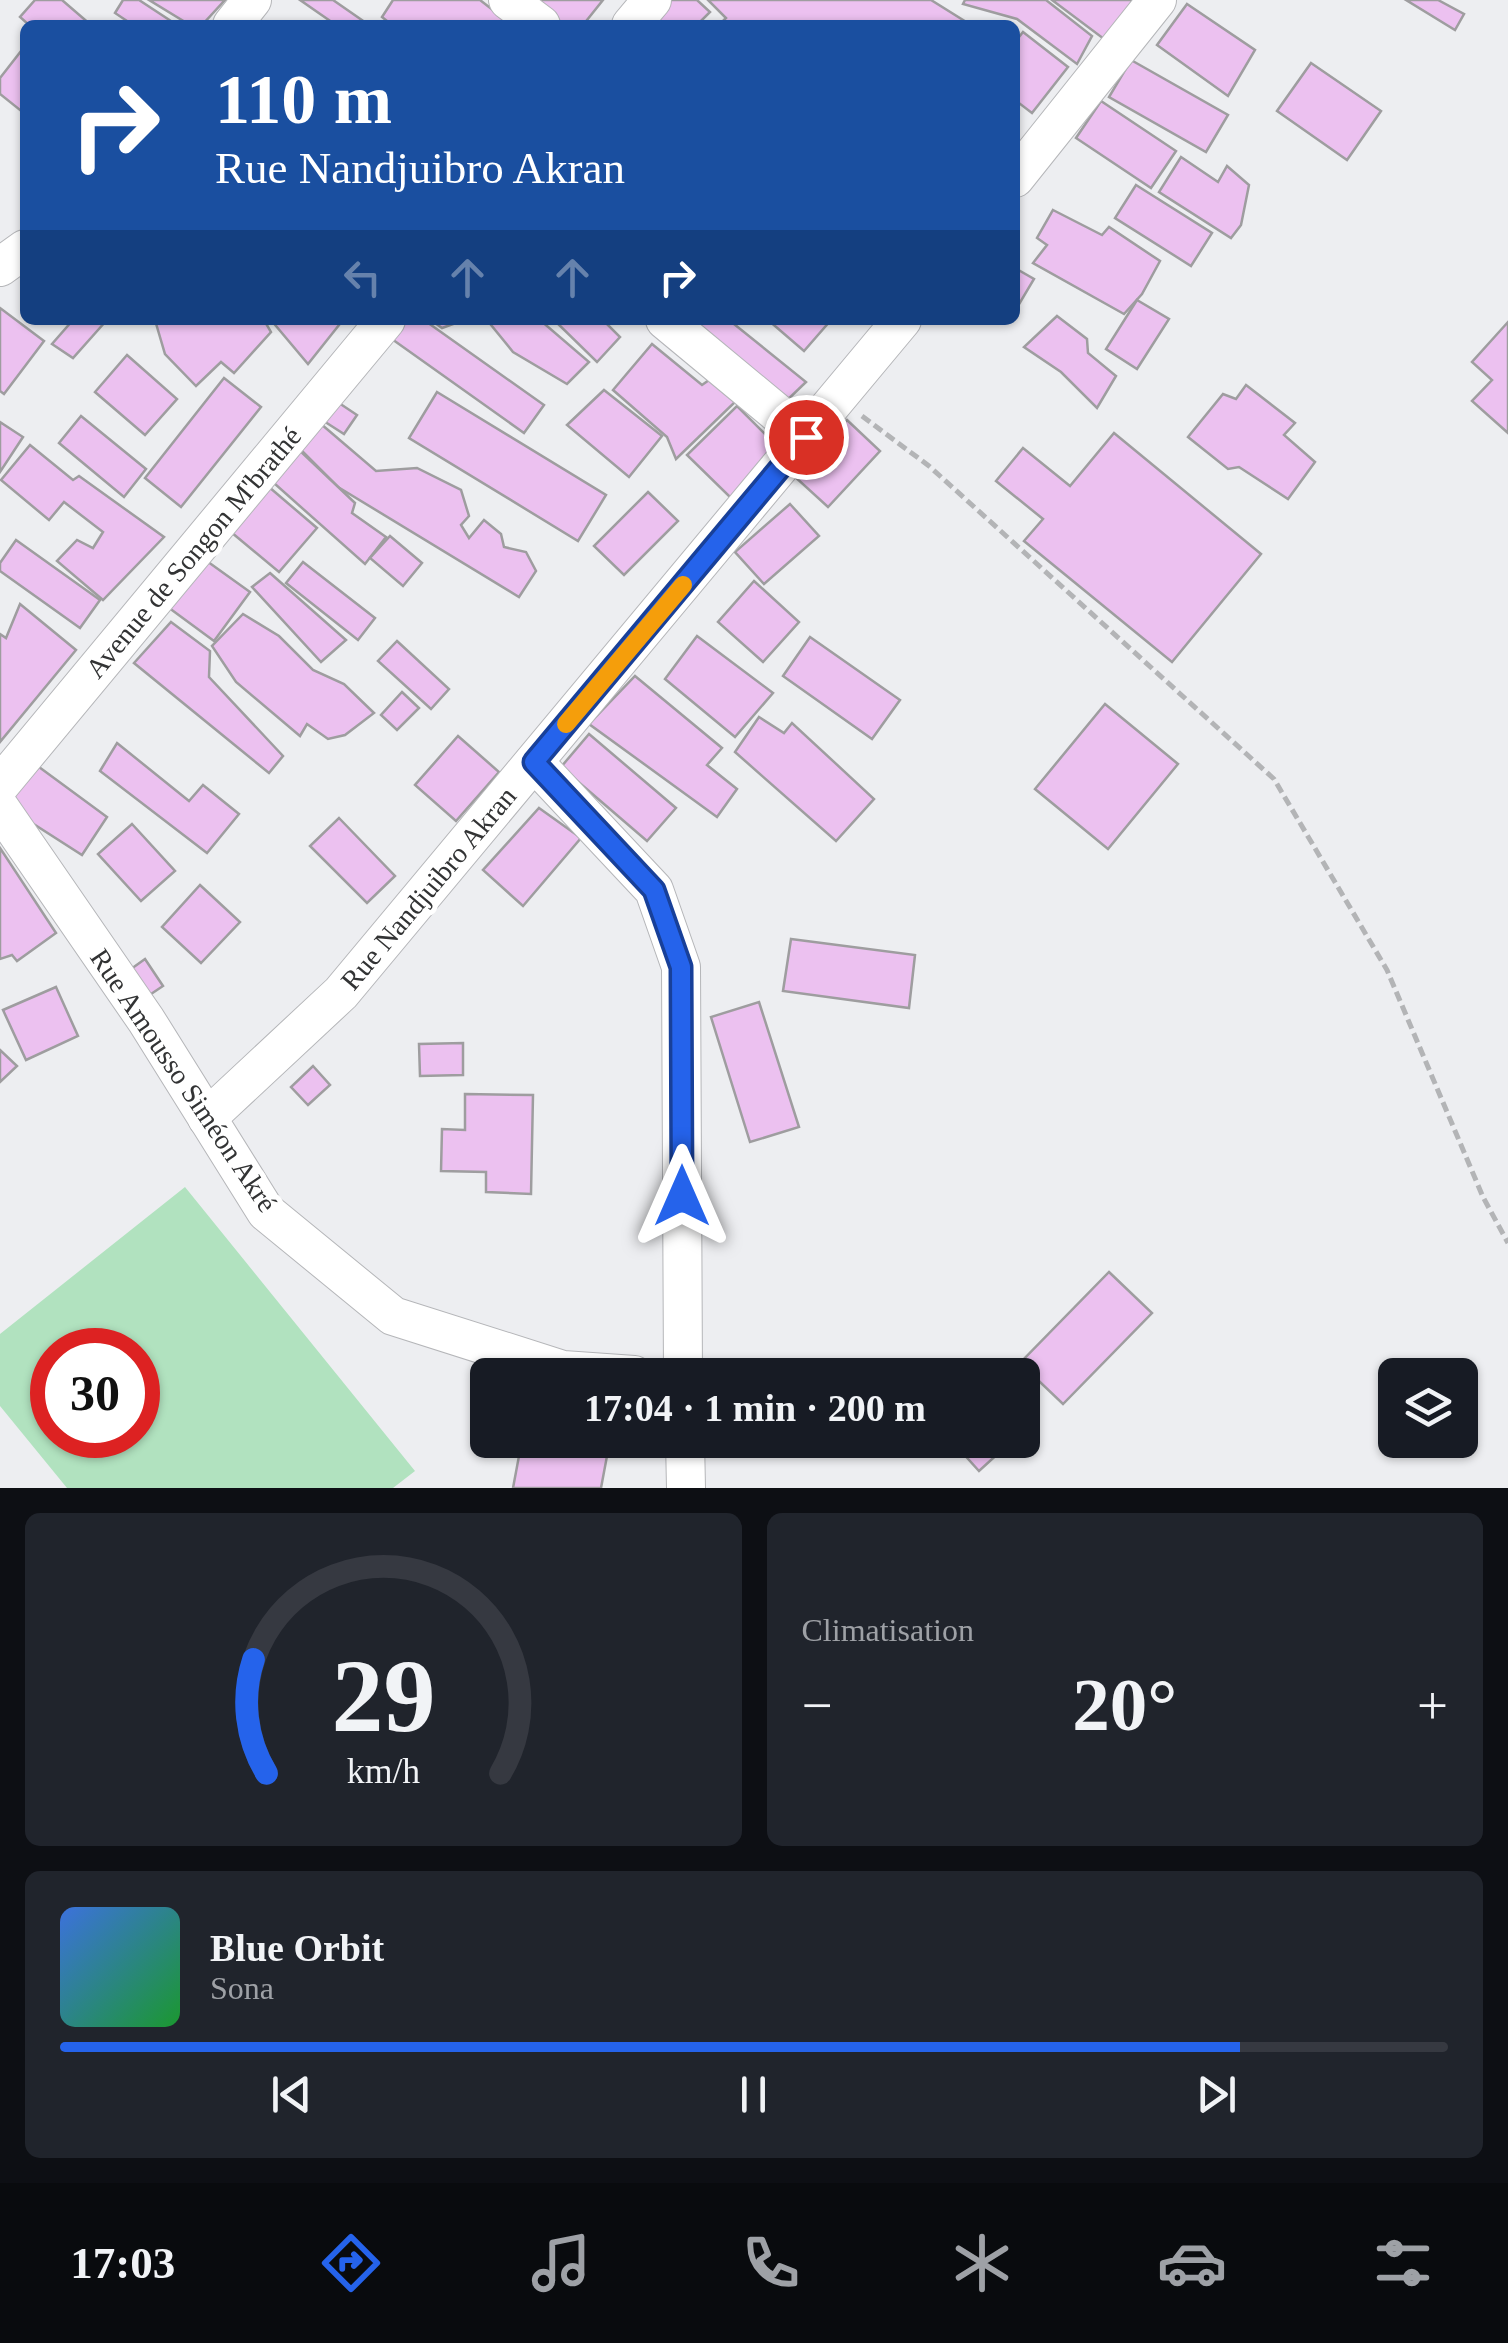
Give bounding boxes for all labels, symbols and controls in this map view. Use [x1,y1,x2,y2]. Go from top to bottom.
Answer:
icon: right [50,60,180,190]
text: 110 m [215,61,392,138]
text: Rue Nandjuibro Akran [215,143,625,193]
icon: left [335,250,390,305]
icon: ahead [440,250,495,305]
icon: ahead [545,250,600,305]
icon: right [650,250,705,305]
pin [764,395,849,480]
icon: arrive [779,410,834,465]
street label: Avenue de Songon M'brathé [79,421,307,684]
street label: Rue Nandjuibro Akran [335,781,522,996]
street label: Rue Amousso Siméon Akré [84,943,283,1218]
position arrow [630,1144,734,1248]
speed limit sign: 30 [30,1328,160,1458]
map controls [1378,1358,1478,1458]
button: layers [1378,1358,1478,1458]
text: 17:04 · 1 min · 200 m [584,1387,926,1429]
text: Climatisation [802,1612,974,1648]
text: 29 [331,1638,435,1753]
text: 20° [1072,1663,1177,1746]
text: − [802,1675,833,1736]
text: + [1417,1675,1448,1736]
text: km/h [347,1751,420,1791]
text: Blue Orbit [210,1927,384,1969]
text: Sona [210,1970,274,2006]
icon: previous [264,2067,319,2122]
icon: pause [726,2067,781,2122]
icon: next [1189,2067,1244,2122]
icon: directions [316,2228,386,2298]
icon: music [526,2228,596,2298]
icon: phone [736,2228,806,2298]
icon: climate [947,2228,1017,2298]
icon: car [1157,2228,1227,2298]
icon: filters [1368,2228,1438,2298]
text: 17:03 [70,2238,175,2288]

